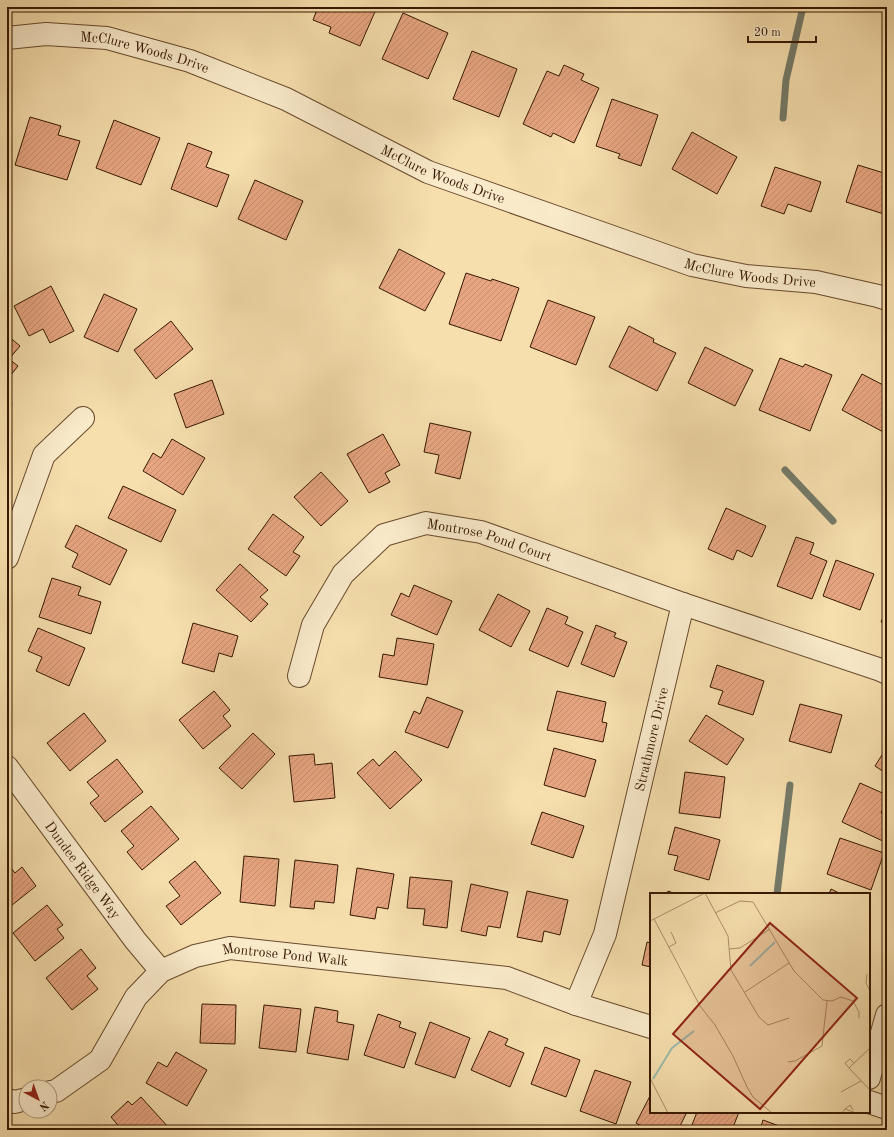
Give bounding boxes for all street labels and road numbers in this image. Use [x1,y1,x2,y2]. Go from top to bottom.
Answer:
street label: McClure Woods Drive [80,30,211,76]
street label: McClure Woods Drive [378,143,507,207]
street label: McClure Woods Drive [682,257,816,290]
street label: Montrose Pond Court [426,517,553,565]
street label: Strathmore Drive [633,686,671,793]
street label: Dundee Ridge Way [42,819,123,922]
street label: Montrose Pond Walk [221,941,349,969]

